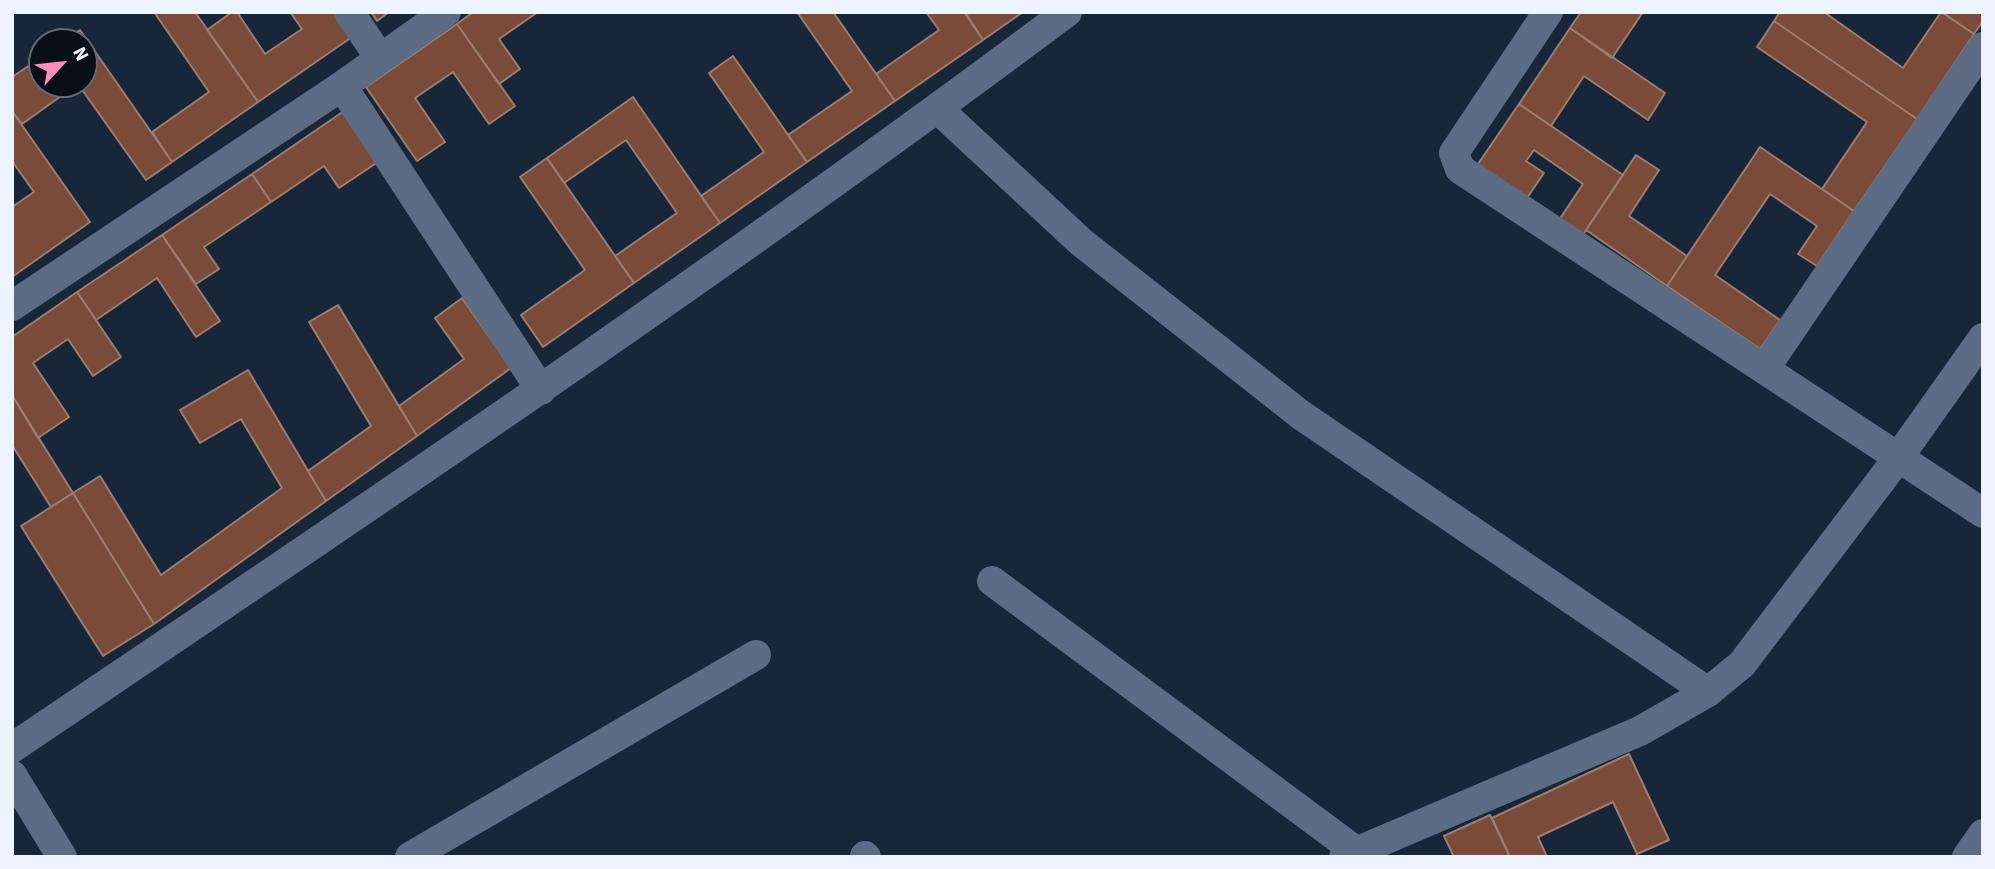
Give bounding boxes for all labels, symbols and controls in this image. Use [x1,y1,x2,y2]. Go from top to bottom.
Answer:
north arrow [28,28,98,98]
text: N [65,42,95,66]

